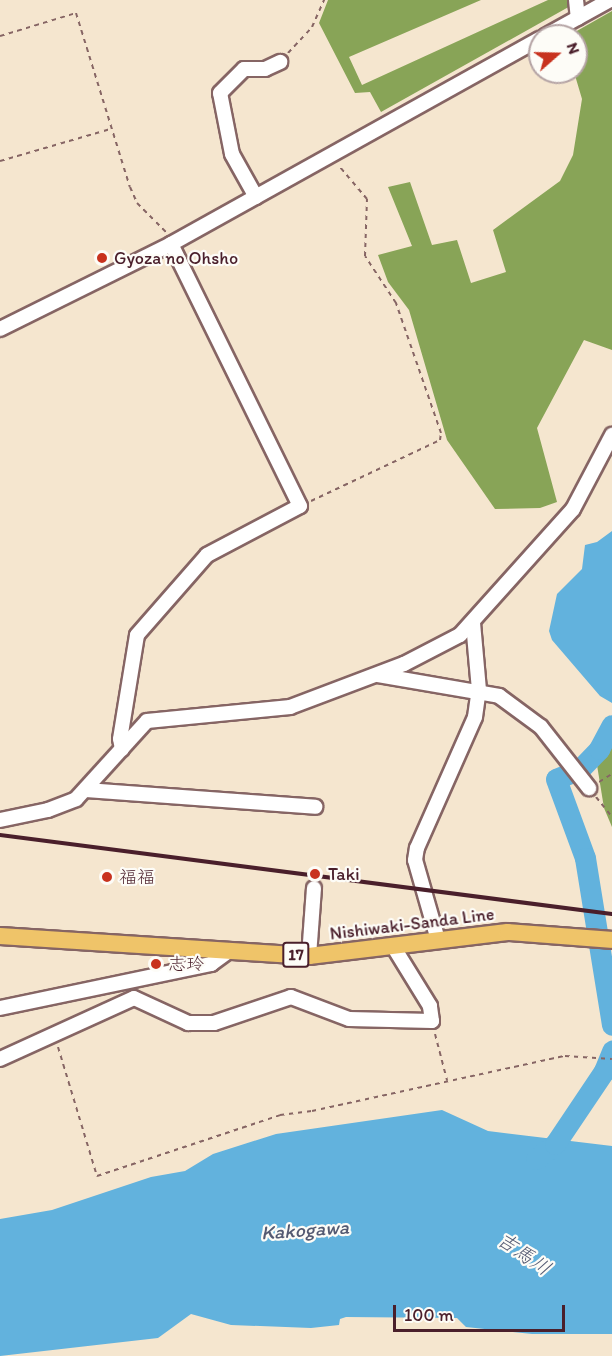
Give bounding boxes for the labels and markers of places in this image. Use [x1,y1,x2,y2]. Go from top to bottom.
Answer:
place label: Gyoza no Ohsho [114,247,238,269]
marker: Gyoza no Ohsho [95,251,109,265]
place label: Taki [328,863,360,885]
marker: Taki [306,865,324,883]
place label: 福福 [119,866,155,888]
marker: 福福 [100,870,114,884]
place label: 志玲 [168,953,204,975]
marker: 志玲 [149,957,163,971]

